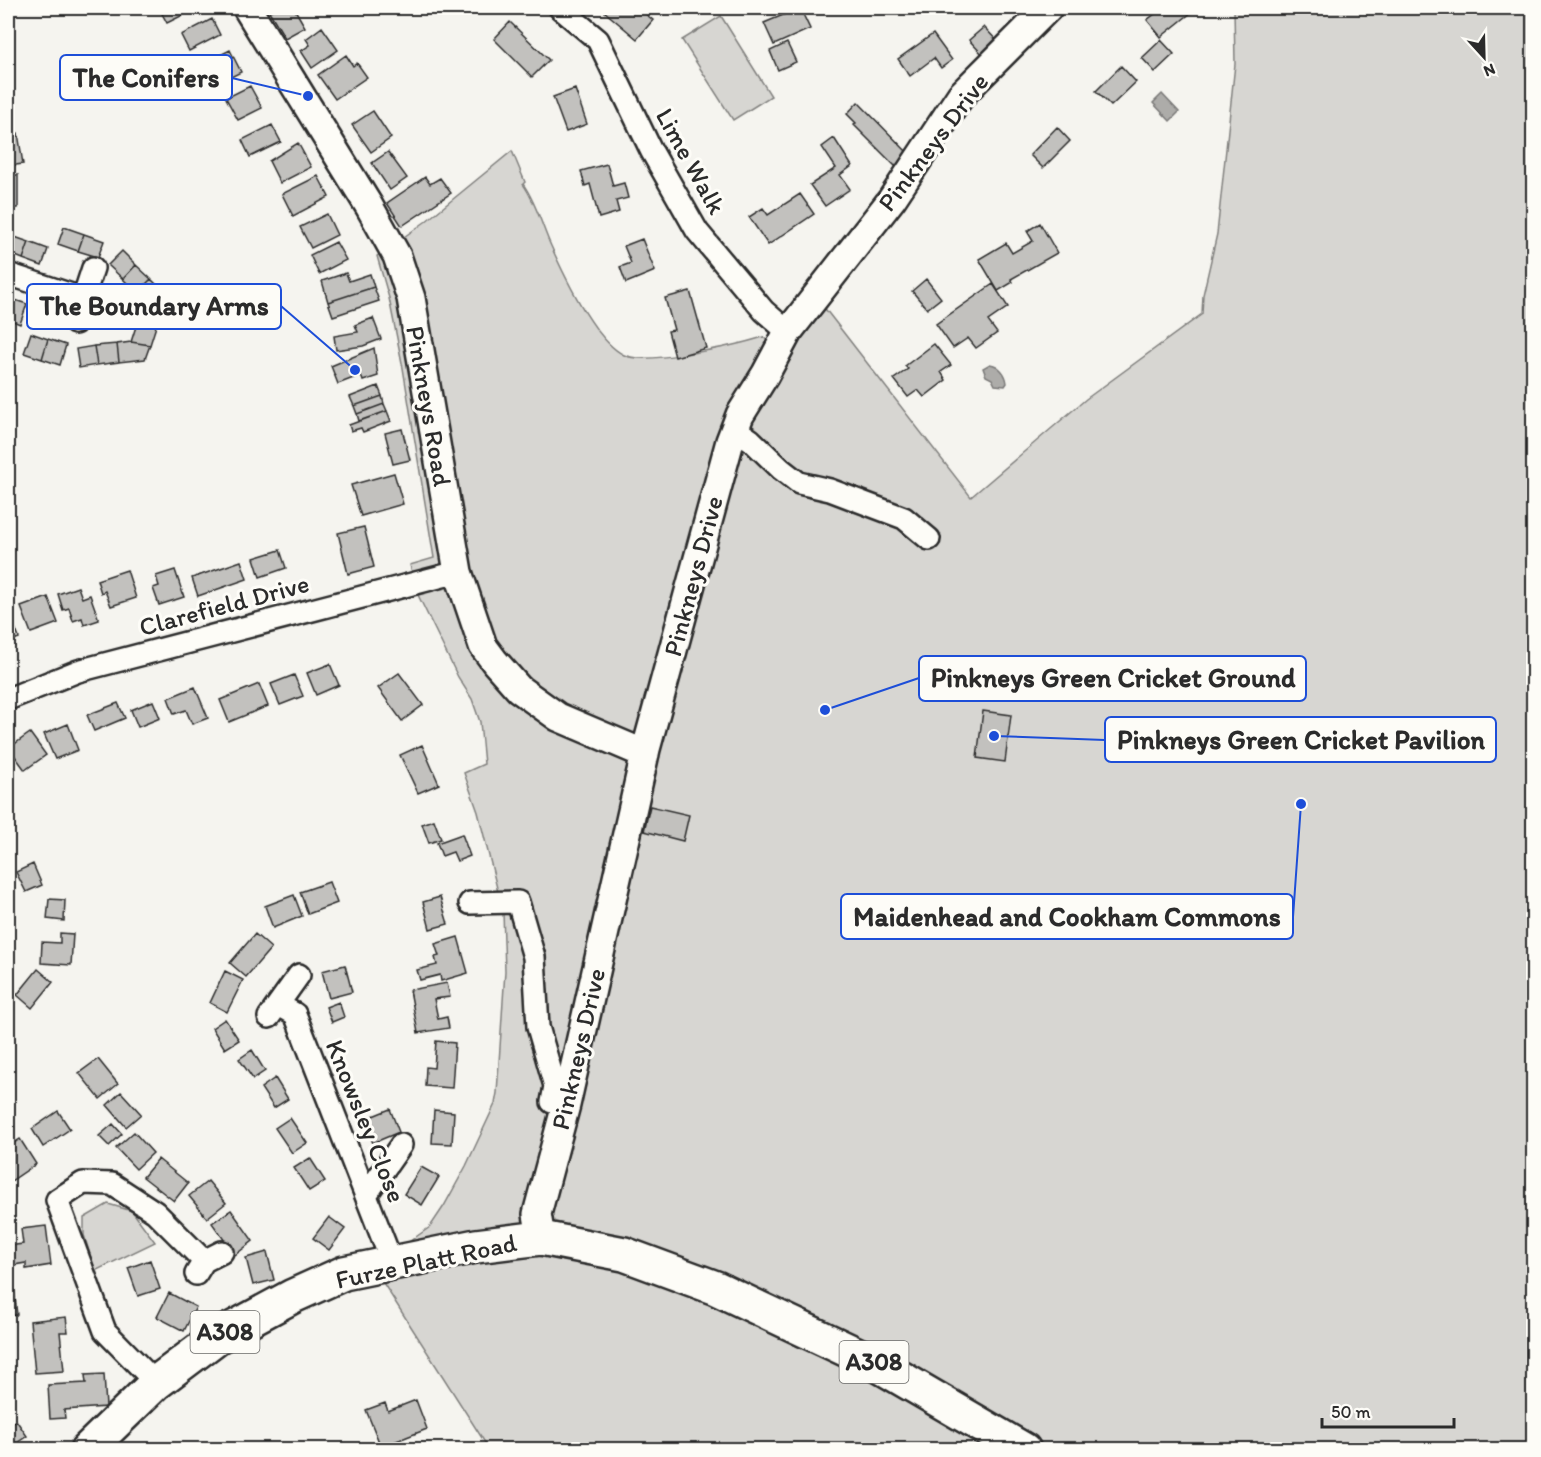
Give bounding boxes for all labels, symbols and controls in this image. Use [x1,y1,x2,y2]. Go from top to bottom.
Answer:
north arrow [1454,27,1514,87]
callout: The Conifers [60,55,232,100]
text: N [1481,60,1498,81]
text: The Conifers [72,61,219,94]
street label: Pinkneys Drive [871,67,995,217]
street label: Lime Walk [649,102,733,220]
callout: The Boundary Arms [27,284,281,329]
text: The Boundary Arms [38,289,269,322]
street label: Pinkneys Road [399,323,459,489]
street label: Pinkneys Drive [656,492,730,660]
street label: Clarefield Drive [136,567,312,643]
callout: Pinkneys Green Cricket Ground [919,656,1306,701]
text: Pinkneys Green Cricket Ground [931,661,1296,694]
callout: Pinkneys Green Cricket Pavilion [1105,717,1496,762]
text: Pinkneys Green Cricket Pavilion [1117,723,1486,756]
callout: Maidenhead and Cookham Commons [841,894,1293,939]
text: Maidenhead and Cookham Commons [853,900,1281,933]
street label: Pinkneys Drive [544,965,612,1133]
street label: Knowsley Close [319,1035,413,1207]
street label: Furze Platt Road [333,1226,520,1296]
road number: A308 [190,1311,260,1353]
road number: A308 [840,1341,908,1383]
scale bar [1322,1391,1454,1429]
text: 50 m [1331,1401,1371,1423]

